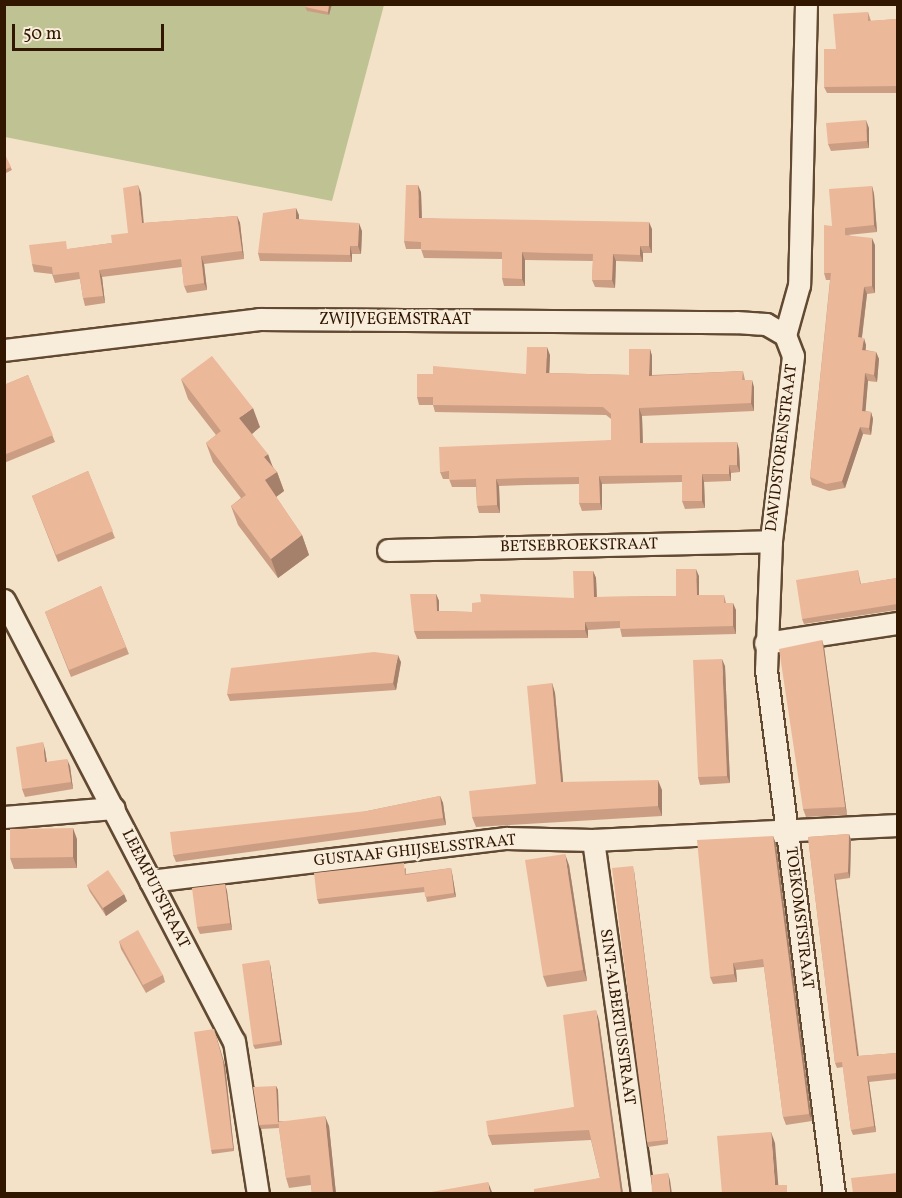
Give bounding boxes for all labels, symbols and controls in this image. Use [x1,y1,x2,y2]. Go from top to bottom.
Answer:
scale bar [15,12,166,50]
text: 50 m [23,22,62,47]
street label: ZWIJVEGEMSTRAAT [319,310,471,330]
street label: DAVIDSTORENSTRAAT [762,363,802,533]
street label: BETSEBROEKSTRAAT [500,535,658,557]
street label: LEEMPUTSTRAAT [117,826,193,952]
street label: GUSTAAF GHIJSELSSTRAAT [313,831,517,871]
street label: TOEKOMSTSTRAAT [781,846,817,990]
street label: SINT-ALBERTUSSTRAAT [595,928,639,1106]

